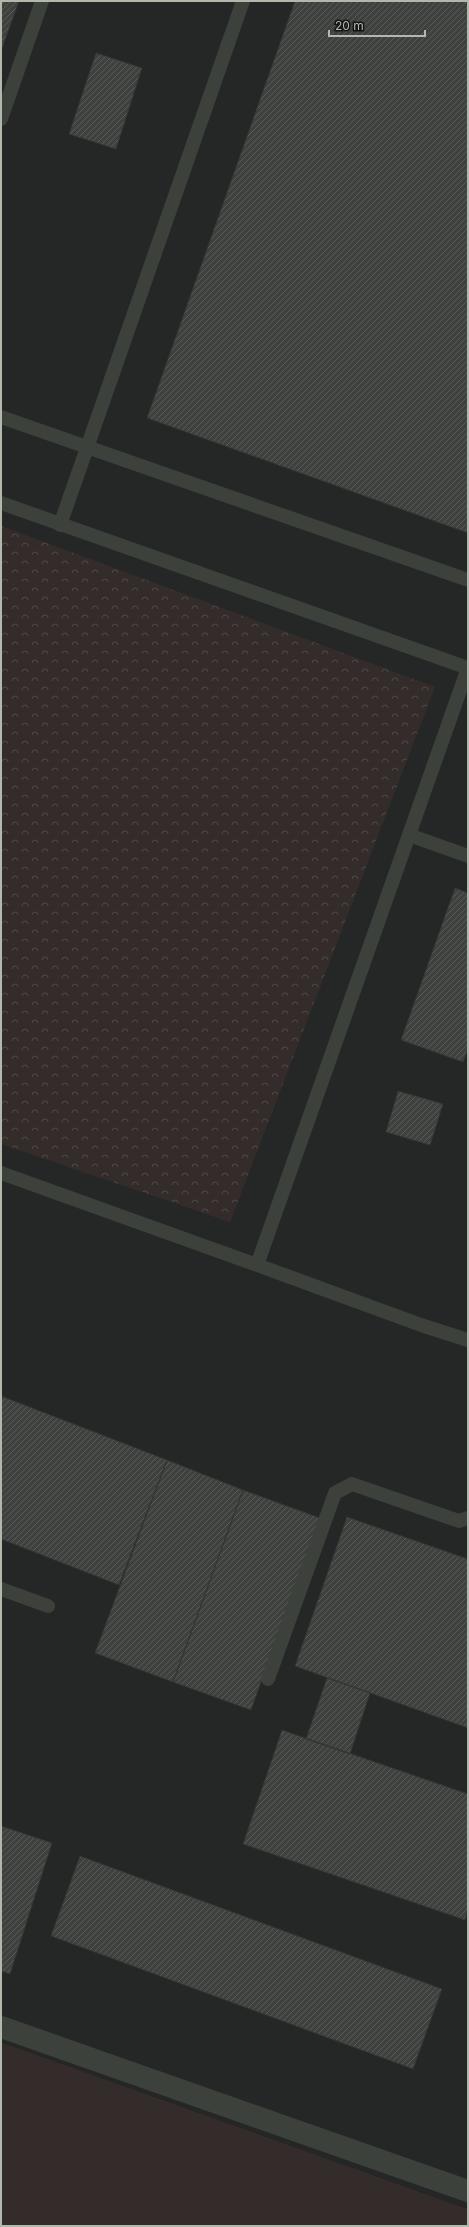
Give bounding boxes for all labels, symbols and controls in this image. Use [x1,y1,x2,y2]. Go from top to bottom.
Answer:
scale bar [329,12,425,38]
text: 20 m [335,18,364,33]

